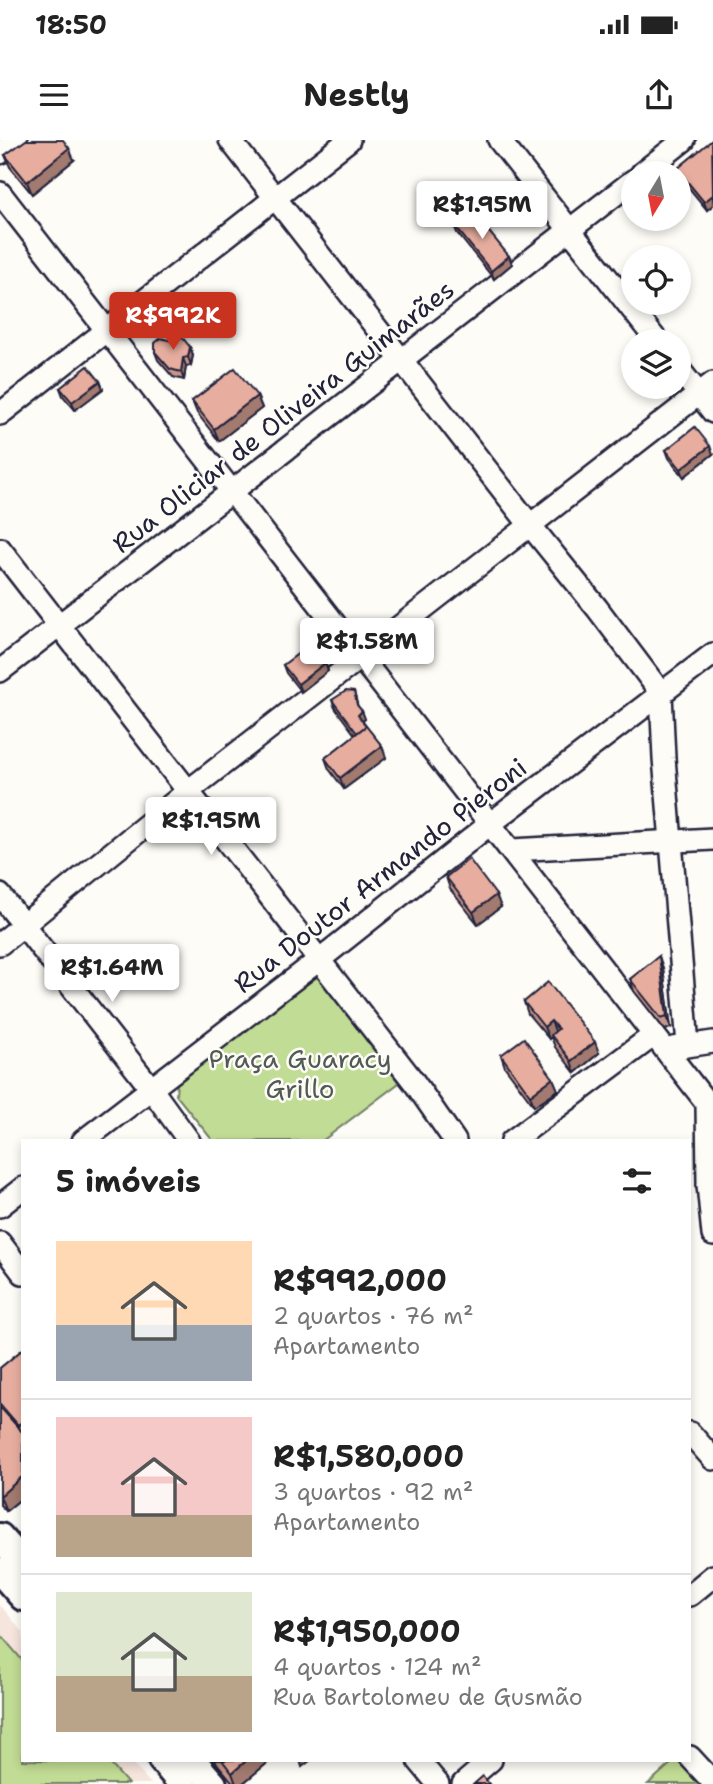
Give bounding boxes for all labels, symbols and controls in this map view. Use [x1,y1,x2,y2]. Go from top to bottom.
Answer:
text: 18:50 [35,7,107,42]
text: Nestly [303,73,410,116]
icon: menu [35,76,73,114]
icon: share [640,76,678,114]
north arrow [621,161,691,231]
map controls [621,161,691,399]
pin: R$1.95M [417,182,547,241]
text: R$1.95M [432,189,532,219]
button: locate [621,245,691,315]
street label: Rua Oliciar de Oliveira Guimarães [105,271,461,561]
pin: R$992K [116,292,230,352]
text: R$992K [125,300,221,330]
button: layers [621,329,691,399]
pin: R$1.58M [302,618,432,678]
text: R$1.58M [316,626,418,656]
street label: Rua Doutor Armando Pieroni [226,750,534,1000]
pin: R$1.95M [146,798,276,857]
text: R$1.95M [161,805,261,835]
pin: R$1.64M [47,944,177,1004]
text: R$1.64M [60,952,164,982]
park label: Praça Guaracy Grillo [208,1041,392,1106]
text: 5 imóveis [56,1161,201,1202]
icon: filters [618,1162,656,1200]
text: R$992,000 [273,1260,447,1301]
icon: home [112,1269,196,1353]
text: 2 quartos · 76 m² [273,1301,474,1331]
text: Apartamento [273,1331,420,1361]
text: R$1,580,000 [273,1436,464,1477]
icon: home [112,1445,196,1529]
text: 3 quartos · 92 m² [273,1477,473,1507]
text: Apartamento [273,1507,420,1537]
text: R$1,950,000 [273,1611,461,1652]
icon: home [112,1620,196,1704]
text: 4 quartos · 124 m² [273,1652,481,1682]
text: Rua Bartolomeu de Gusmão [273,1682,583,1712]

